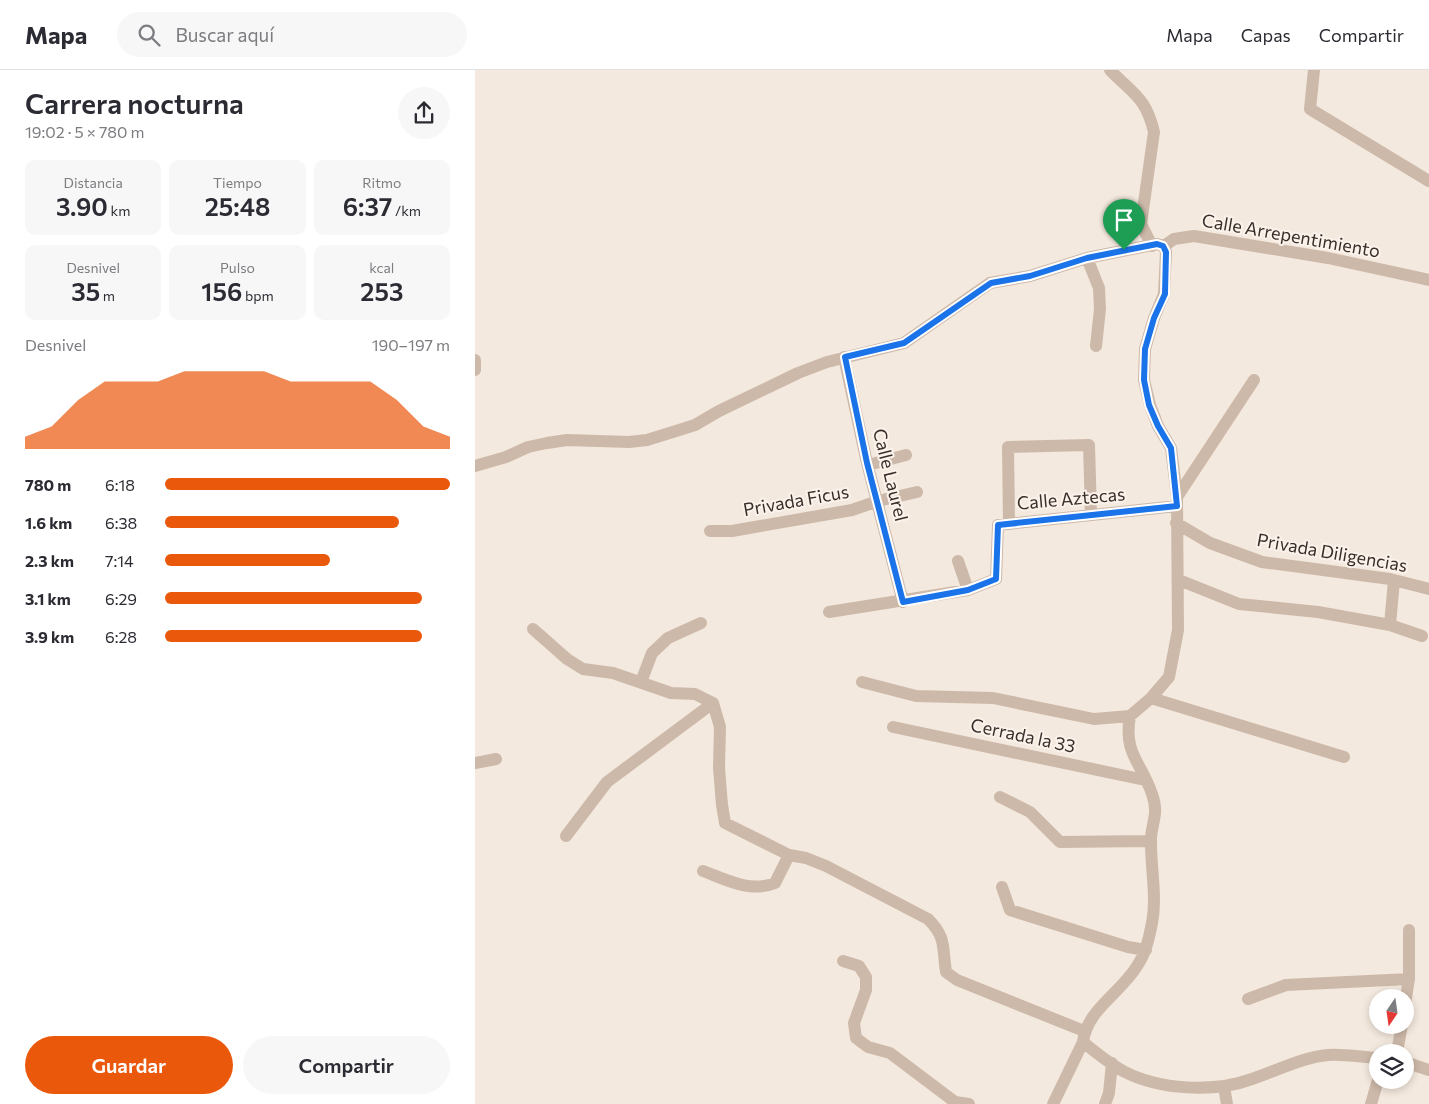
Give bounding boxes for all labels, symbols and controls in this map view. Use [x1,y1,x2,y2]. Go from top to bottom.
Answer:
search box [117,12,467,57]
text: Mapa [25,20,87,49]
icon: search [135,21,163,49]
text: Buscar aquí [175,23,274,46]
text: Mapa [1166,24,1213,46]
text: Capas [1241,24,1291,46]
text: Compartir [1319,24,1404,46]
text: Carrera nocturna [25,86,244,120]
button: share [398,87,450,139]
text: 19:02 · 5 × 780 m [25,122,144,141]
text: Distancia [64,174,123,191]
text: Tiempo [213,174,262,191]
text: Ritmo [362,174,401,191]
text: 3.90 [56,191,108,221]
text: 25:48 [205,191,270,221]
text: 6:37 [343,191,392,221]
pin [1103,199,1145,250]
text: km [108,202,130,219]
text: /km [392,202,421,219]
icon: arrive [1110,206,1138,234]
street label: Calle Arrepentimiento [1200,209,1382,262]
text: Desnivel [66,259,120,276]
text: Pulso [220,259,255,276]
text: kcal [369,259,394,276]
text: 35 [71,276,100,306]
text: 156 [201,276,242,306]
text: 253 [360,276,403,306]
text: m [100,287,115,304]
text: bpm [242,287,274,304]
text: Desnivel [25,335,86,354]
text: 190–197 m [372,335,450,354]
street label: Calle Laurel [869,426,913,523]
text: 780 m [25,475,71,494]
text: 6:18 [105,475,135,494]
street label: Privada Ficus [741,480,850,520]
street label: Calle Aztecas [1016,482,1126,514]
text: 1.6 km [25,513,72,532]
text: 6:38 [105,513,137,532]
street label: Privada Diligencias [1255,528,1409,576]
text: 2.3 km [25,551,74,570]
text: 7:14 [105,551,134,570]
text: 3.1 km [25,589,71,608]
text: 6:29 [105,589,137,608]
text: 3.9 km [25,627,74,646]
text: 6:28 [105,627,137,646]
street label: Cerrada la 33 [969,713,1078,757]
north arrow [1369,989,1414,1034]
map controls [1369,989,1414,1089]
button: Guardar [25,1036,233,1094]
button: Compartir [243,1036,450,1094]
button: layers [1369,1044,1414,1089]

